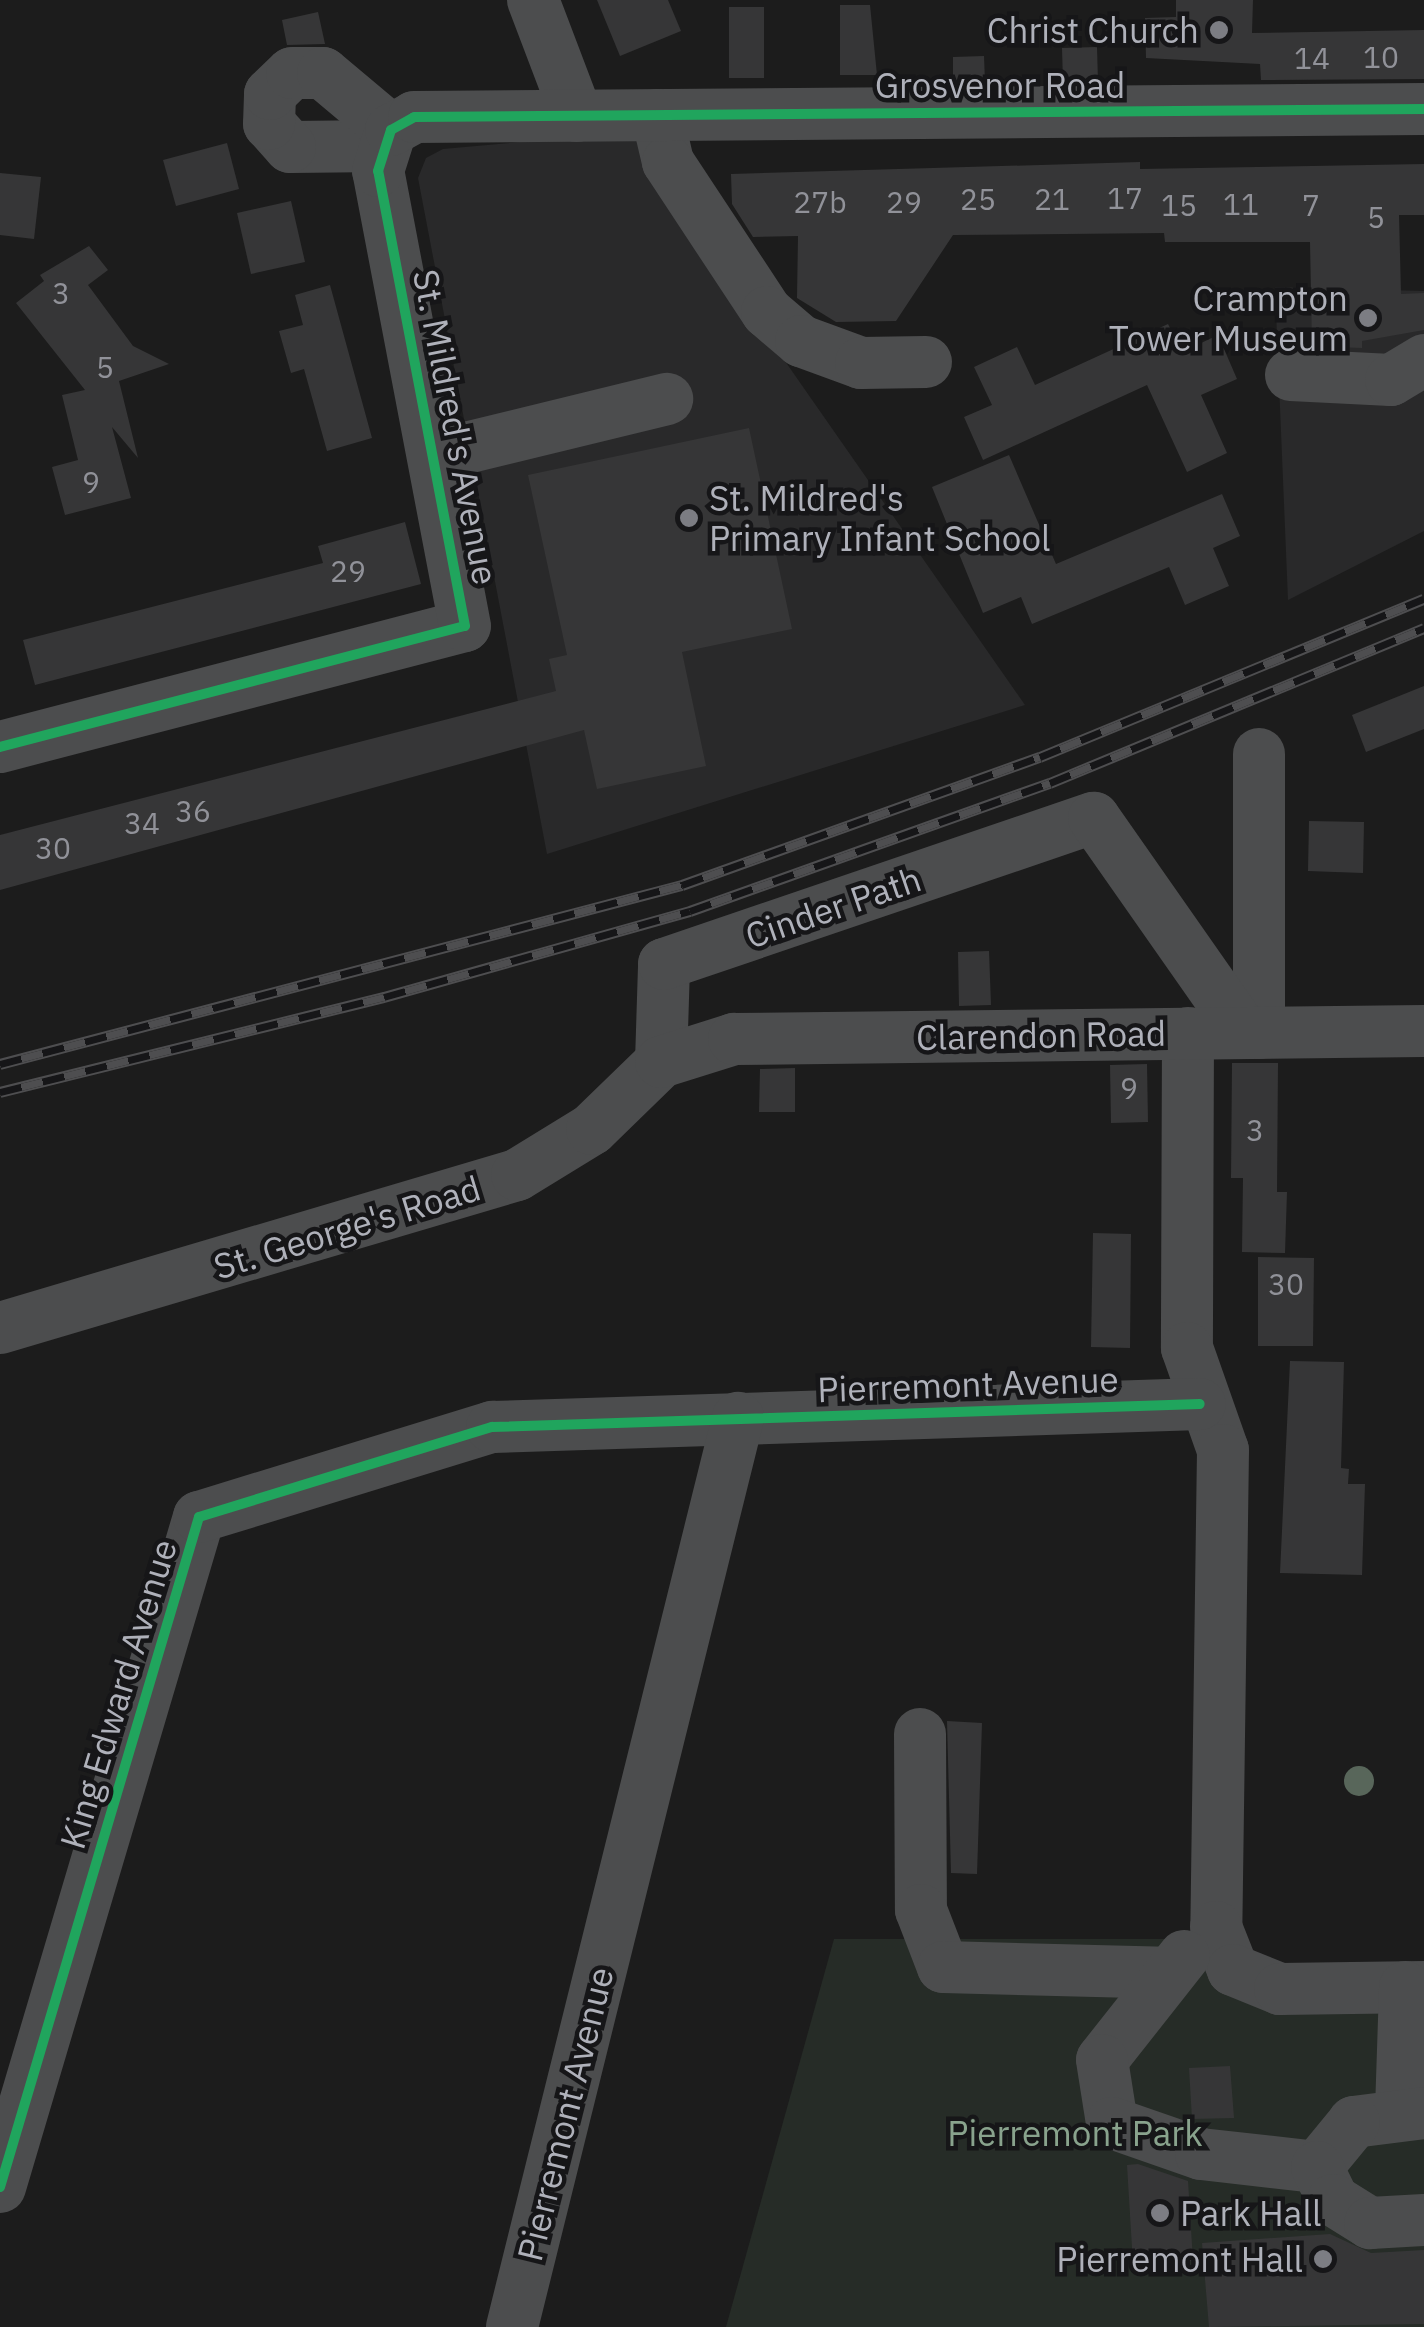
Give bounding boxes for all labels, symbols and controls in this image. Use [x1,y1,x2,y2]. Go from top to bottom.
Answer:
place label: Christ Church [987,9,1199,51]
marker: Christ Church [1208,19,1230,41]
house number: 10 [1363,39,1399,75]
house number: 14 [1294,40,1330,76]
street label: Grosvenor Road [875,64,1125,106]
house number: 17 [1107,180,1143,216]
house number: 25 [960,181,996,217]
house number: 21 [1034,181,1070,217]
house number: 27b [793,184,847,220]
house number: 29 [886,184,922,220]
house number: 11 [1223,186,1259,222]
house number: 15 [1161,187,1197,223]
house number: 7 [1302,187,1320,223]
house number: 5 [1367,199,1385,235]
street label: St. Mildred's Avenue [405,266,507,588]
house number: 3 [52,275,70,311]
place label: Crampton Tower Museum [1109,277,1348,359]
marker: Crampton Tower Museum [1357,307,1379,329]
house number: 5 [96,349,114,385]
house number: 9 [82,464,100,500]
place label: St. Mildred's Primary Infant School [709,477,1050,559]
marker: St. Mildred's Primary Infant School [678,507,700,529]
house number: 29 [330,553,366,589]
house number: 36 [175,793,211,829]
house number: 34 [124,805,160,841]
house number: 30 [35,830,71,866]
street label: Cinder Path [740,857,926,957]
street label: Clarendon Road [916,1012,1166,1058]
house number: 9 [1120,1070,1138,1106]
house number: 3 [1246,1112,1264,1148]
street label: St. George's Road [209,1166,485,1288]
house number: 30 [1268,1266,1304,1302]
street label: Pierremont Avenue [817,1358,1119,1410]
street label: King Edward Avenue [51,1534,185,1854]
street label: Pierremont Avenue [508,1963,622,2265]
park label: Pierremont Park [947,2112,1203,2154]
place label: Park Hall [1180,2192,1321,2234]
marker: Park Hall [1149,2202,1171,2224]
place label: Pierremont Hall [1056,2238,1303,2280]
marker: Pierremont Hall [1312,2248,1334,2270]

